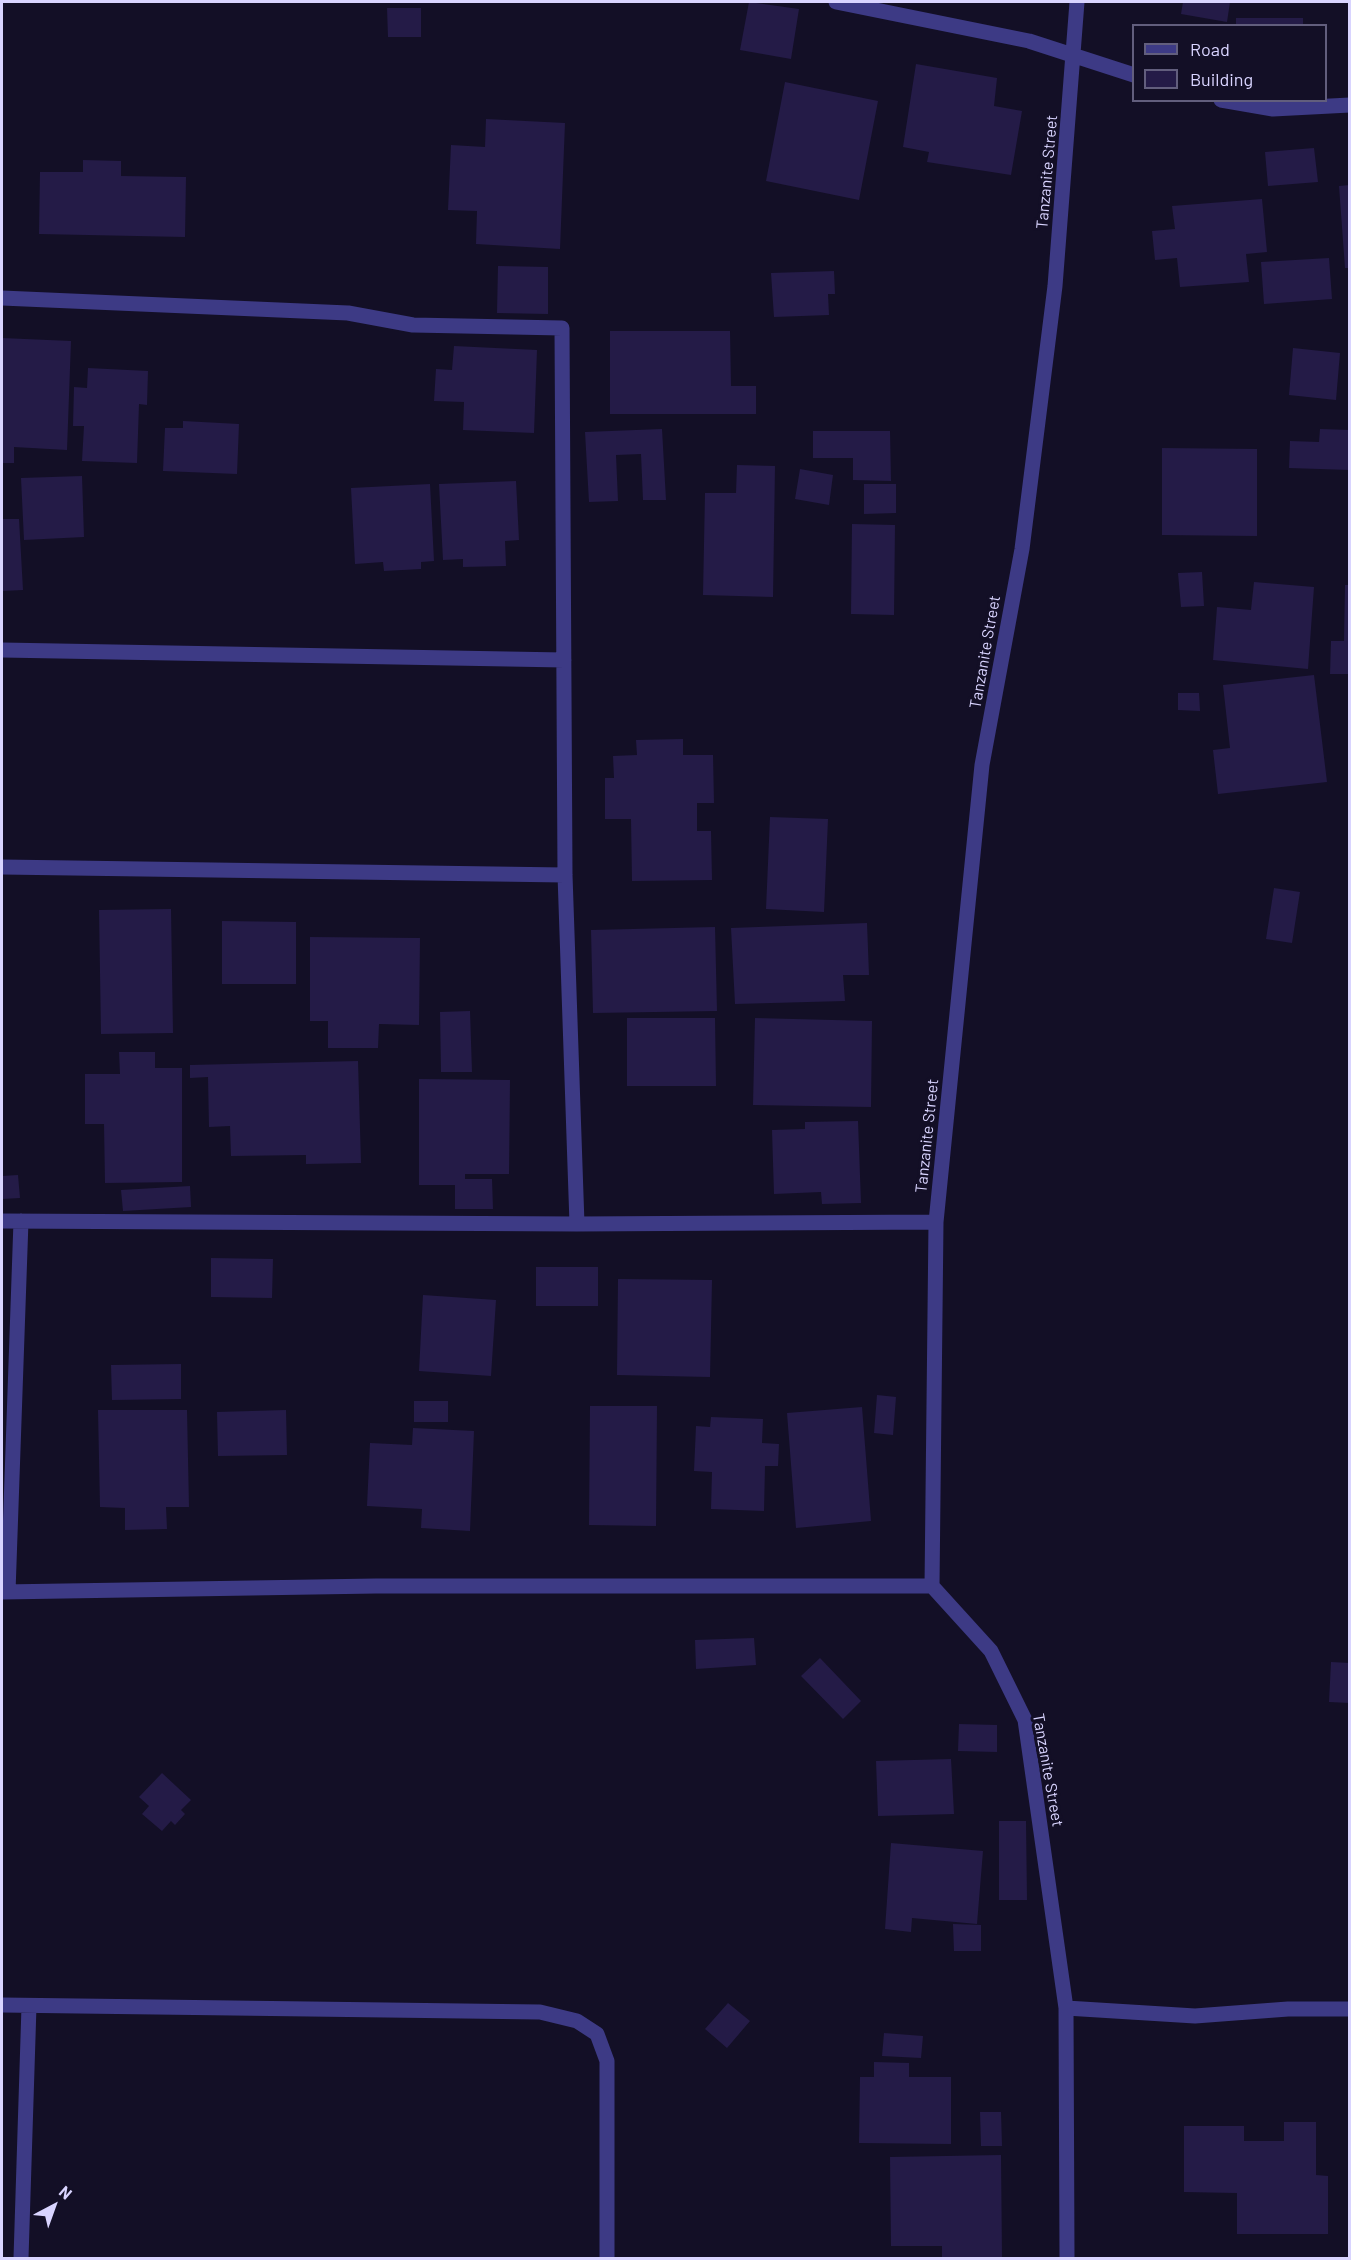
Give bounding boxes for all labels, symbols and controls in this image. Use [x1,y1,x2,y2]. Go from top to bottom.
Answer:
legend [1132,24,1327,102]
text: Road [1190,38,1230,60]
text: Building [1190,68,1253,90]
street label: Tanzanite Street [1032,114,1062,230]
street label: Tanzanite Street [966,594,1004,710]
street label: Tanzanite Street [911,1078,943,1194]
street label: Tanzanite Street [1029,1712,1067,1828]
north arrow [24,2176,84,2236]
text: N [56,2181,76,2203]

